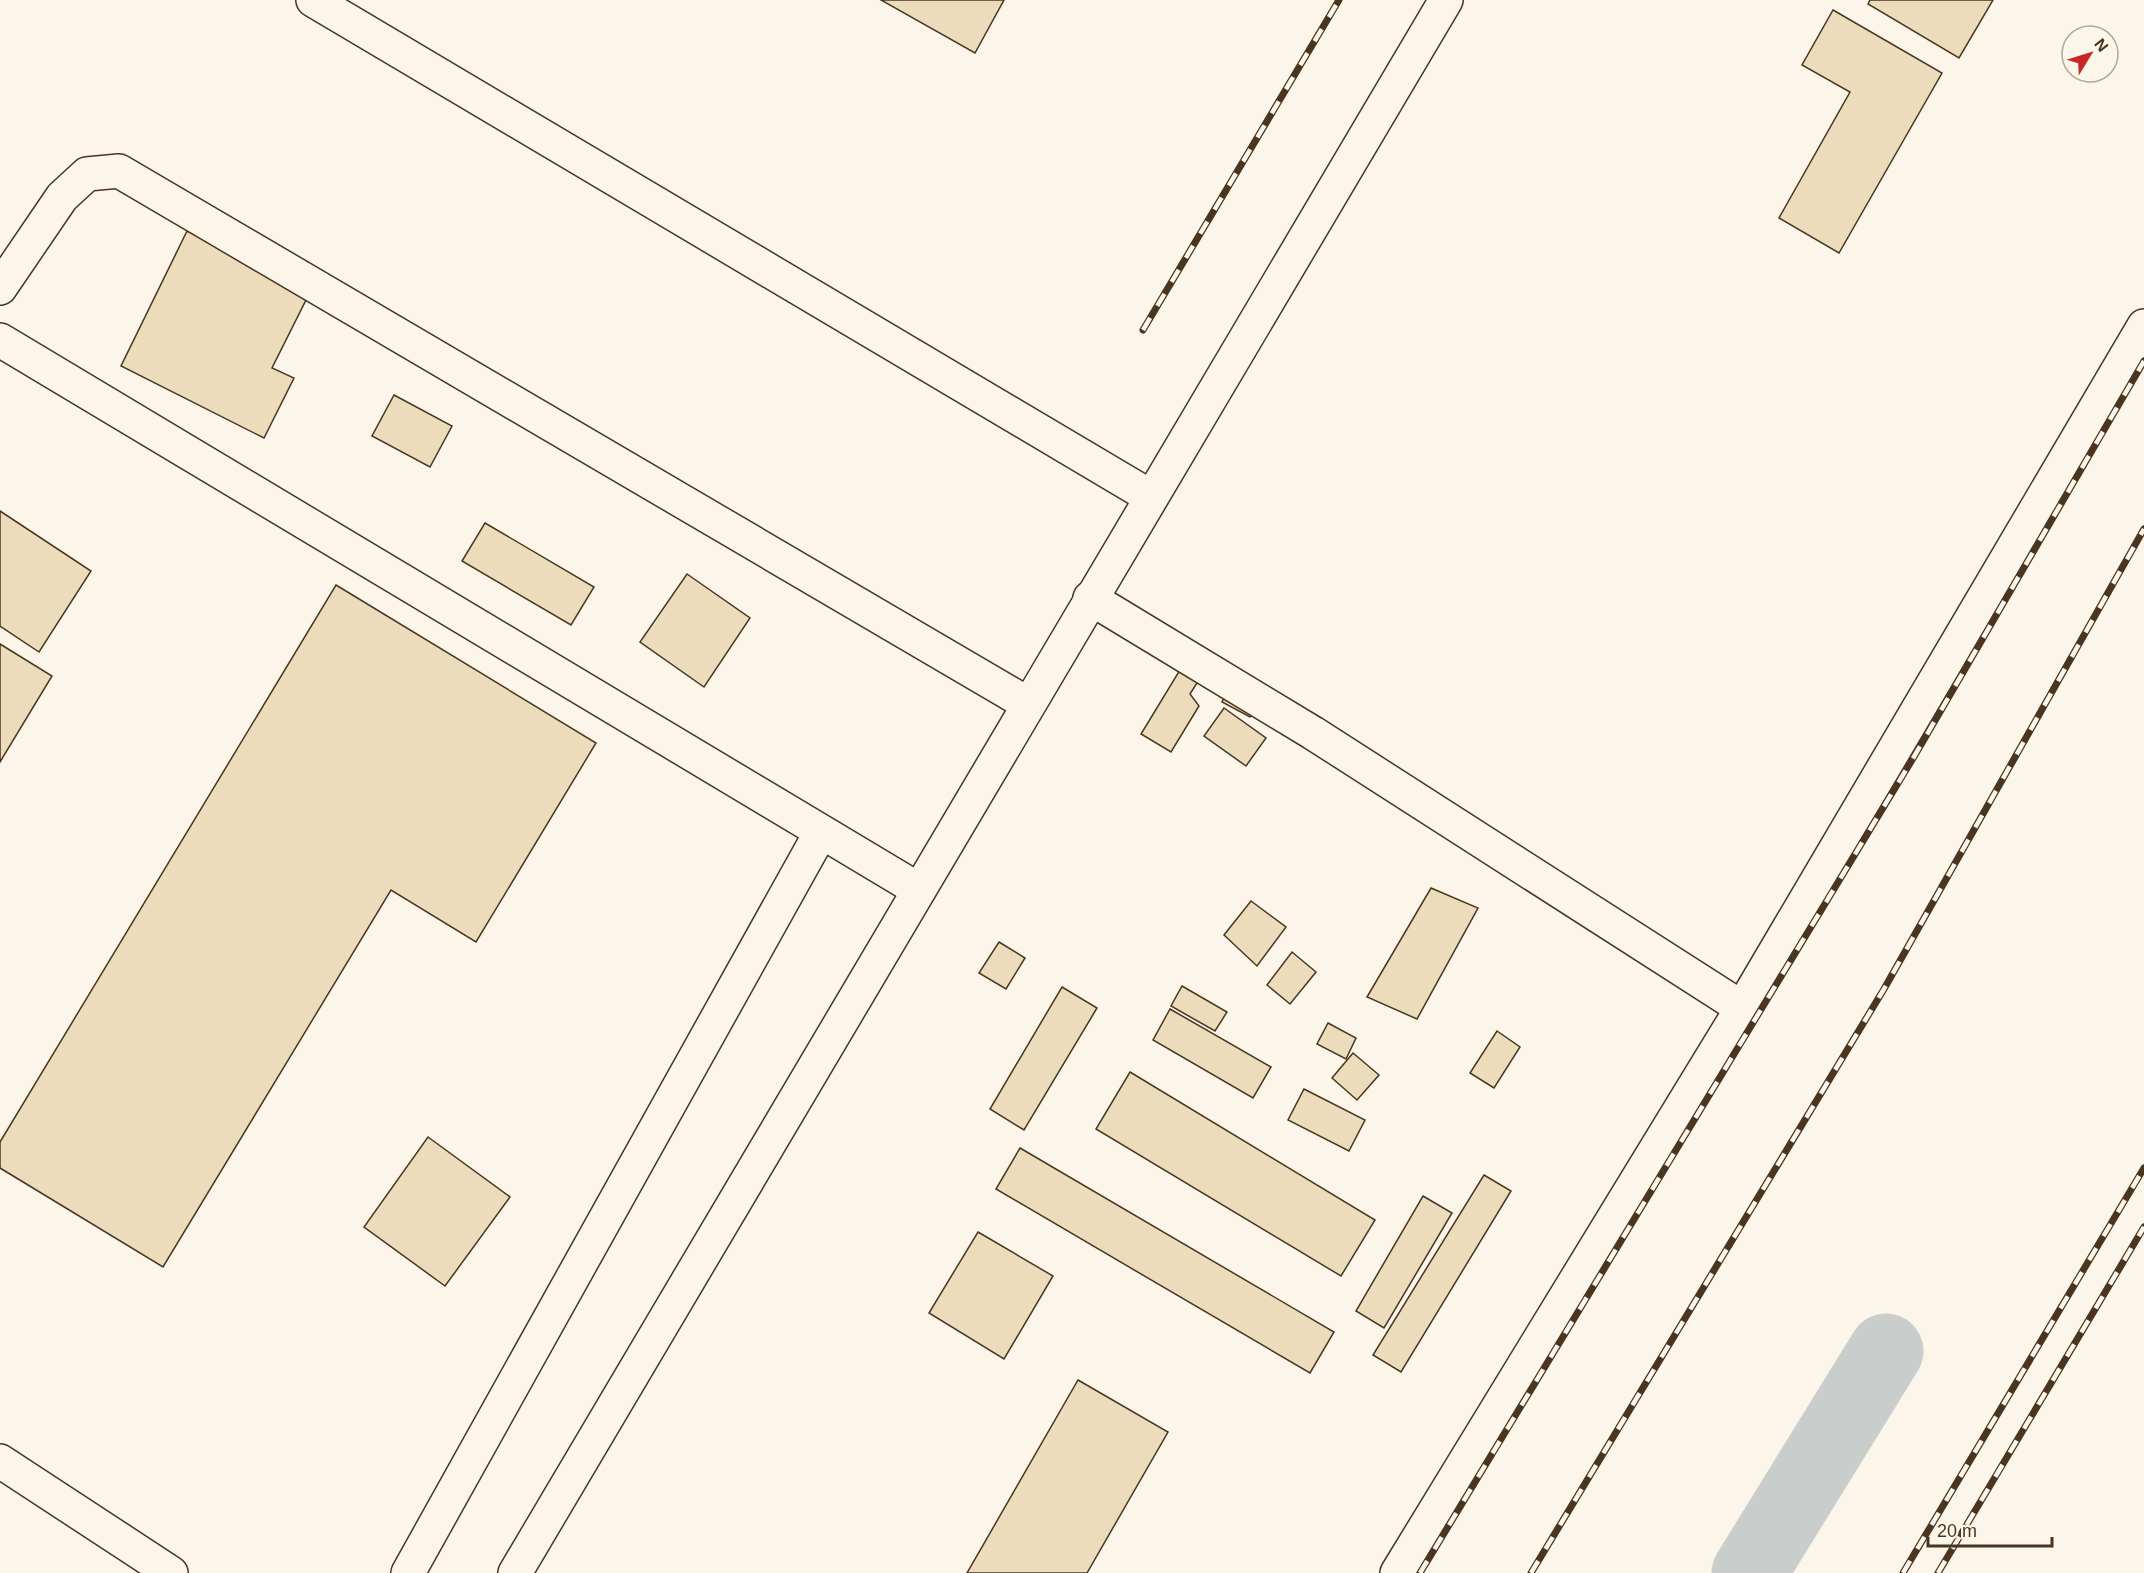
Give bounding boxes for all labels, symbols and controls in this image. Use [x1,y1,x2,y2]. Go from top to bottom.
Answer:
north arrow [2060,24,2120,84]
text: N [2091,35,2112,55]
scale bar [1928,1510,2052,1548]
text: 20 m [1937,1521,1977,1541]

